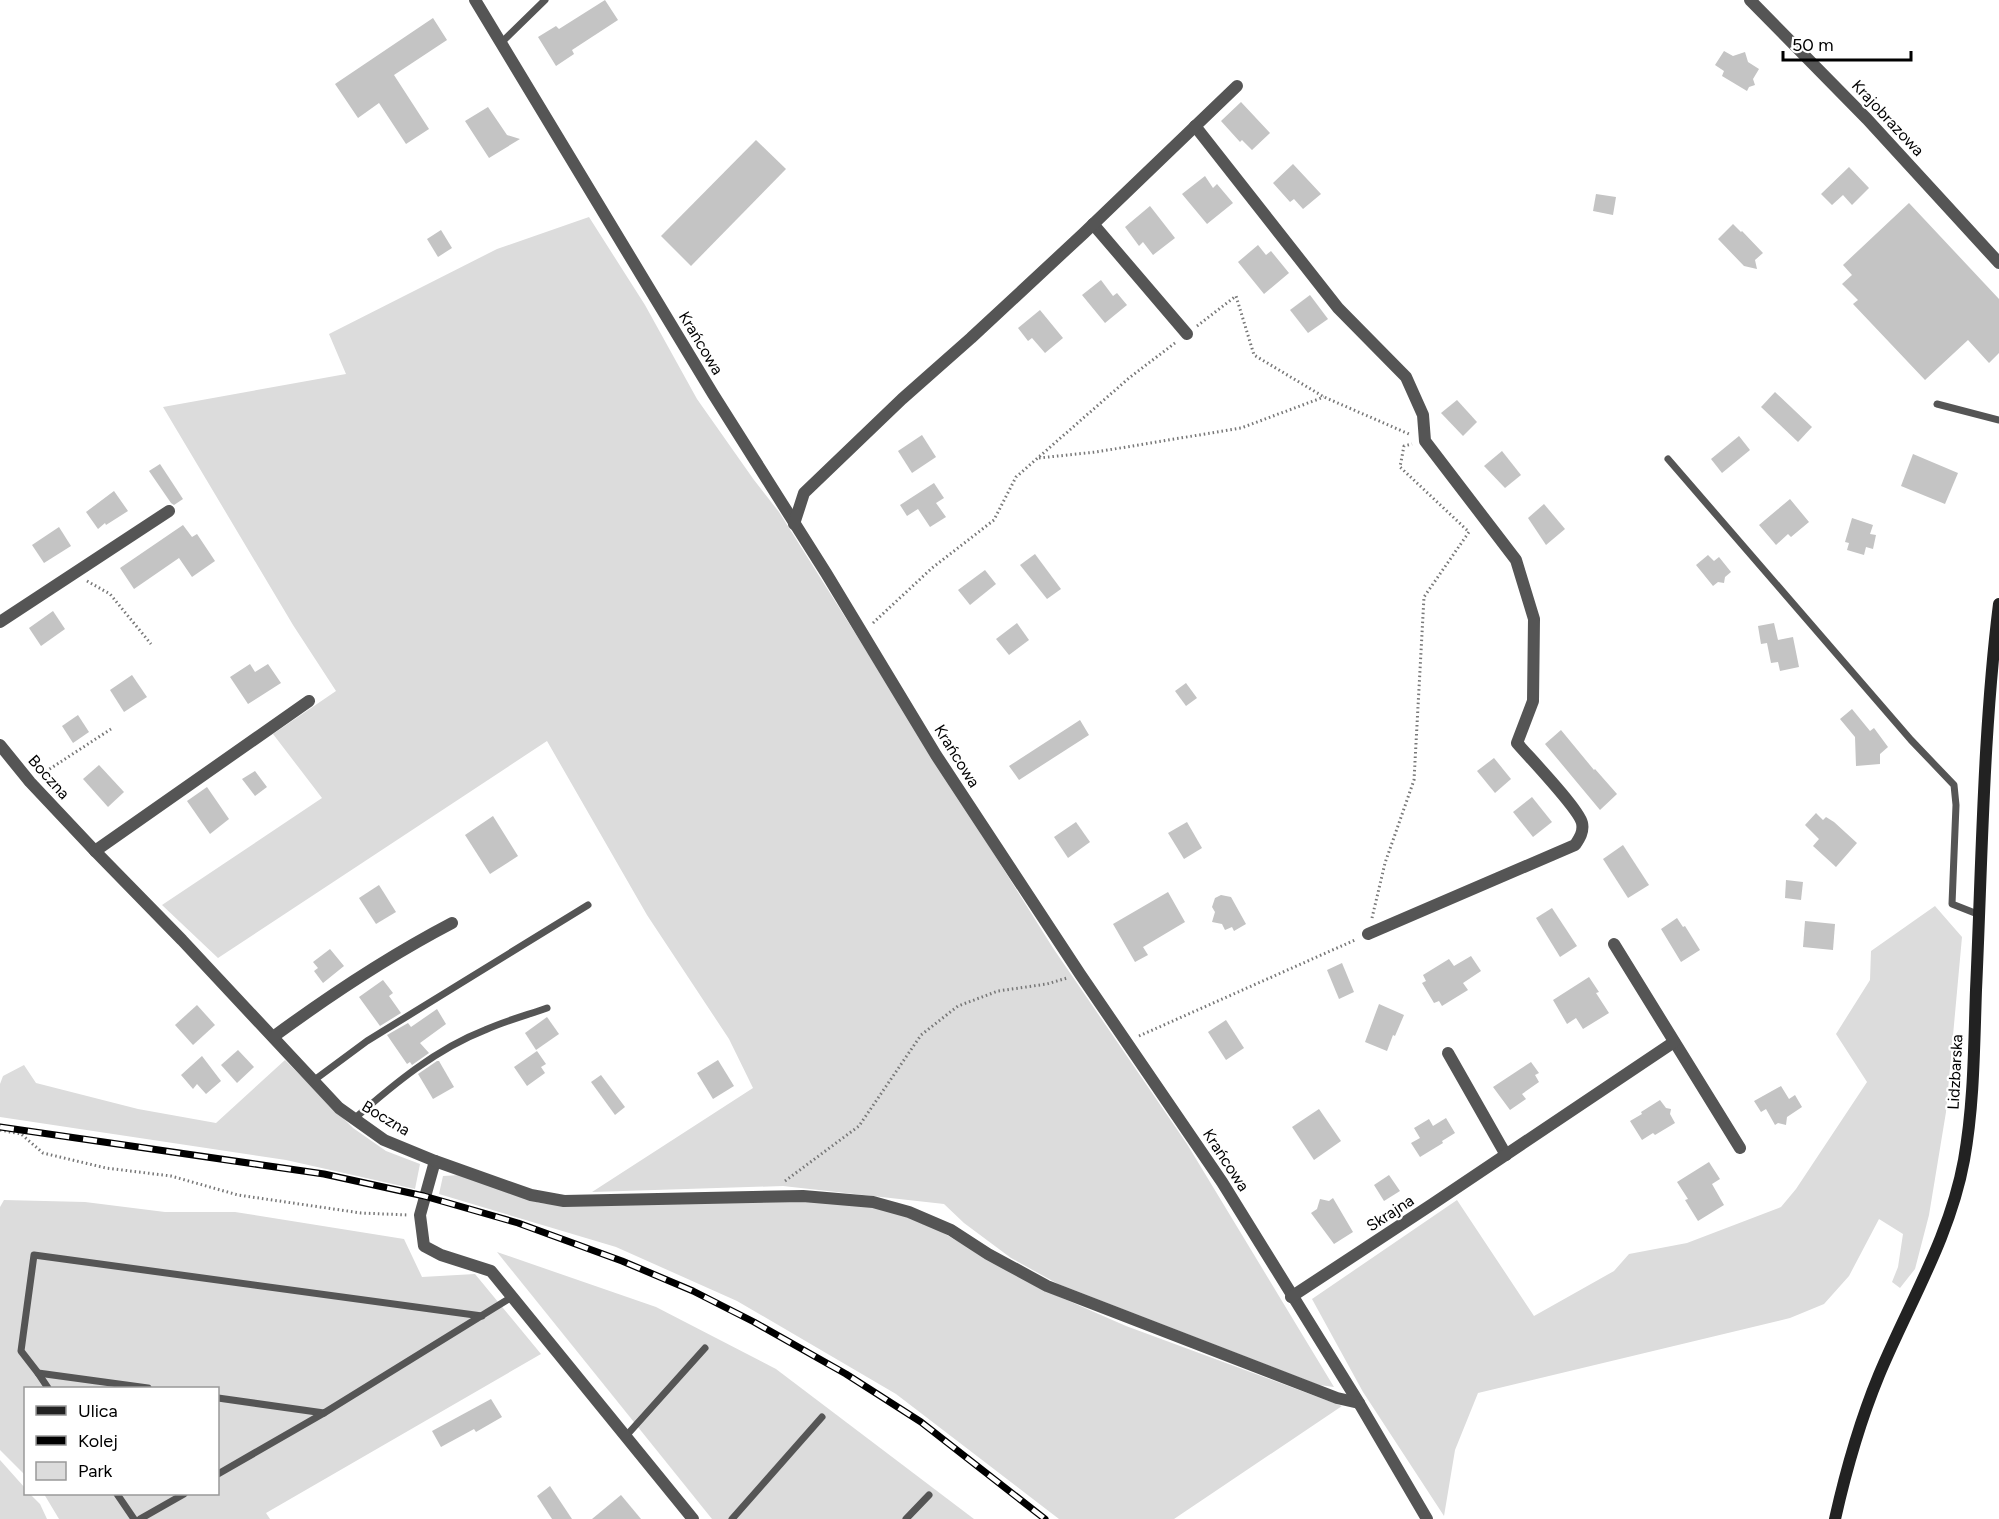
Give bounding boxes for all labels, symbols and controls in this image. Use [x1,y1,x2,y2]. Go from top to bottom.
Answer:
scale bar [1783,24,1910,62]
text: 50 m [1792,34,1834,56]
street label: Krajobrazowa [1848,76,1928,160]
street label: Krańcowa [675,308,727,378]
street label: Krańcowa [930,721,984,791]
street label: Boczna [24,751,74,803]
street label: Lidzbarska [1944,1034,1966,1110]
street label: Boczna [359,1096,413,1140]
street label: Krańcowa [1199,1125,1253,1195]
street label: Skrajna [1363,1191,1417,1235]
legend [24,1387,219,1495]
text: Ulica [78,1400,118,1422]
text: Kolej [78,1430,118,1452]
text: Park [78,1460,113,1482]

